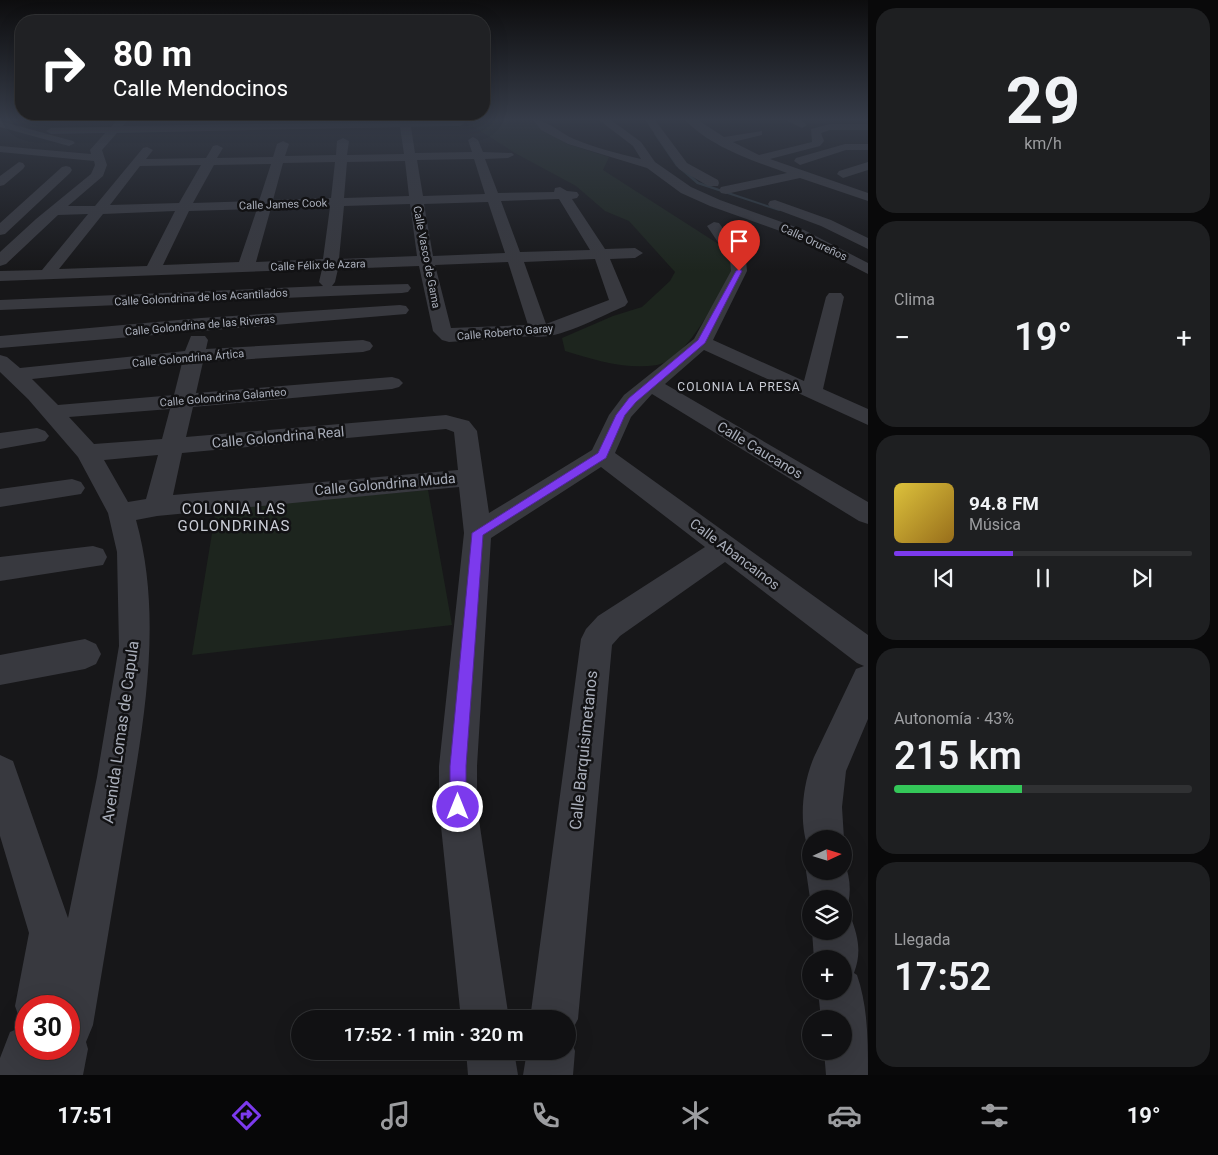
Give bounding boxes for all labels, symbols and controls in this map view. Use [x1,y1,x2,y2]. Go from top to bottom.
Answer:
text: 80 m [113,34,192,75]
icon: right [30,35,95,100]
text: 29 [1006,63,1080,139]
text: Calle Mendocinos [113,76,288,101]
text: km/h [1024,134,1062,153]
street label: Calle James Cook [239,196,328,213]
street label: Calle Vasco de Gama [410,205,443,309]
pin [718,220,760,271]
street label: Calle Orureños [778,221,849,264]
icon: arrive [725,227,753,255]
street label: Calle Félix de Azara [270,257,366,274]
street label: Calle Golondrina de los Acantilados [114,286,288,309]
text: Clima [894,290,935,309]
street label: Calle Golondrina de las Riveras [124,312,276,339]
text: 19° [1014,315,1072,359]
text: − [894,321,910,354]
text: + [1176,321,1192,354]
street label: Calle Roberto Garay [456,322,555,343]
street label: Calle Golondrina Ártica [131,347,245,370]
district label: COLONIA LA PRESA [677,380,801,394]
street label: Calle Golondrina Galanteo [159,385,287,410]
street label: Calle Caucanos [714,418,806,482]
street label: Calle Golondrina Real [211,423,345,451]
street label: Calle Golondrina Muda [314,470,456,498]
text: 94.8 FM [969,492,1039,515]
district label: COLONIA LAS GOLONDRINAS [178,500,290,535]
street label: Calle Abancainos [687,515,783,593]
text: Música [969,515,1021,534]
icon: previous [930,564,958,592]
icon: pause [1029,564,1057,592]
icon: next [1128,564,1156,592]
street label: Avenida Lomas de Capula [98,639,143,825]
street label: Calle Barquisimetanos [566,670,601,831]
text: Autonomía · 43% [894,709,1014,728]
text: 215 km [894,734,1022,778]
position arrow [431,780,483,832]
north arrow [802,830,852,880]
map controls [802,830,852,1060]
button: layers [802,890,852,940]
text: Llegada [894,930,950,949]
button: + [802,950,852,1000]
text: 17:52 [894,955,991,999]
speed limit sign: 30 [15,995,80,1060]
button: − [802,1010,852,1060]
text: 17:52 · 1 min · 320 m [343,1023,524,1046]
icon: directions [229,1098,264,1133]
icon: music [378,1098,413,1133]
icon: phone [528,1098,563,1133]
icon: climate [678,1098,713,1133]
icon: car [827,1098,862,1133]
icon: filters [977,1098,1012,1133]
text: 17:51 [57,1103,114,1128]
text: 19° [1127,1103,1161,1128]

